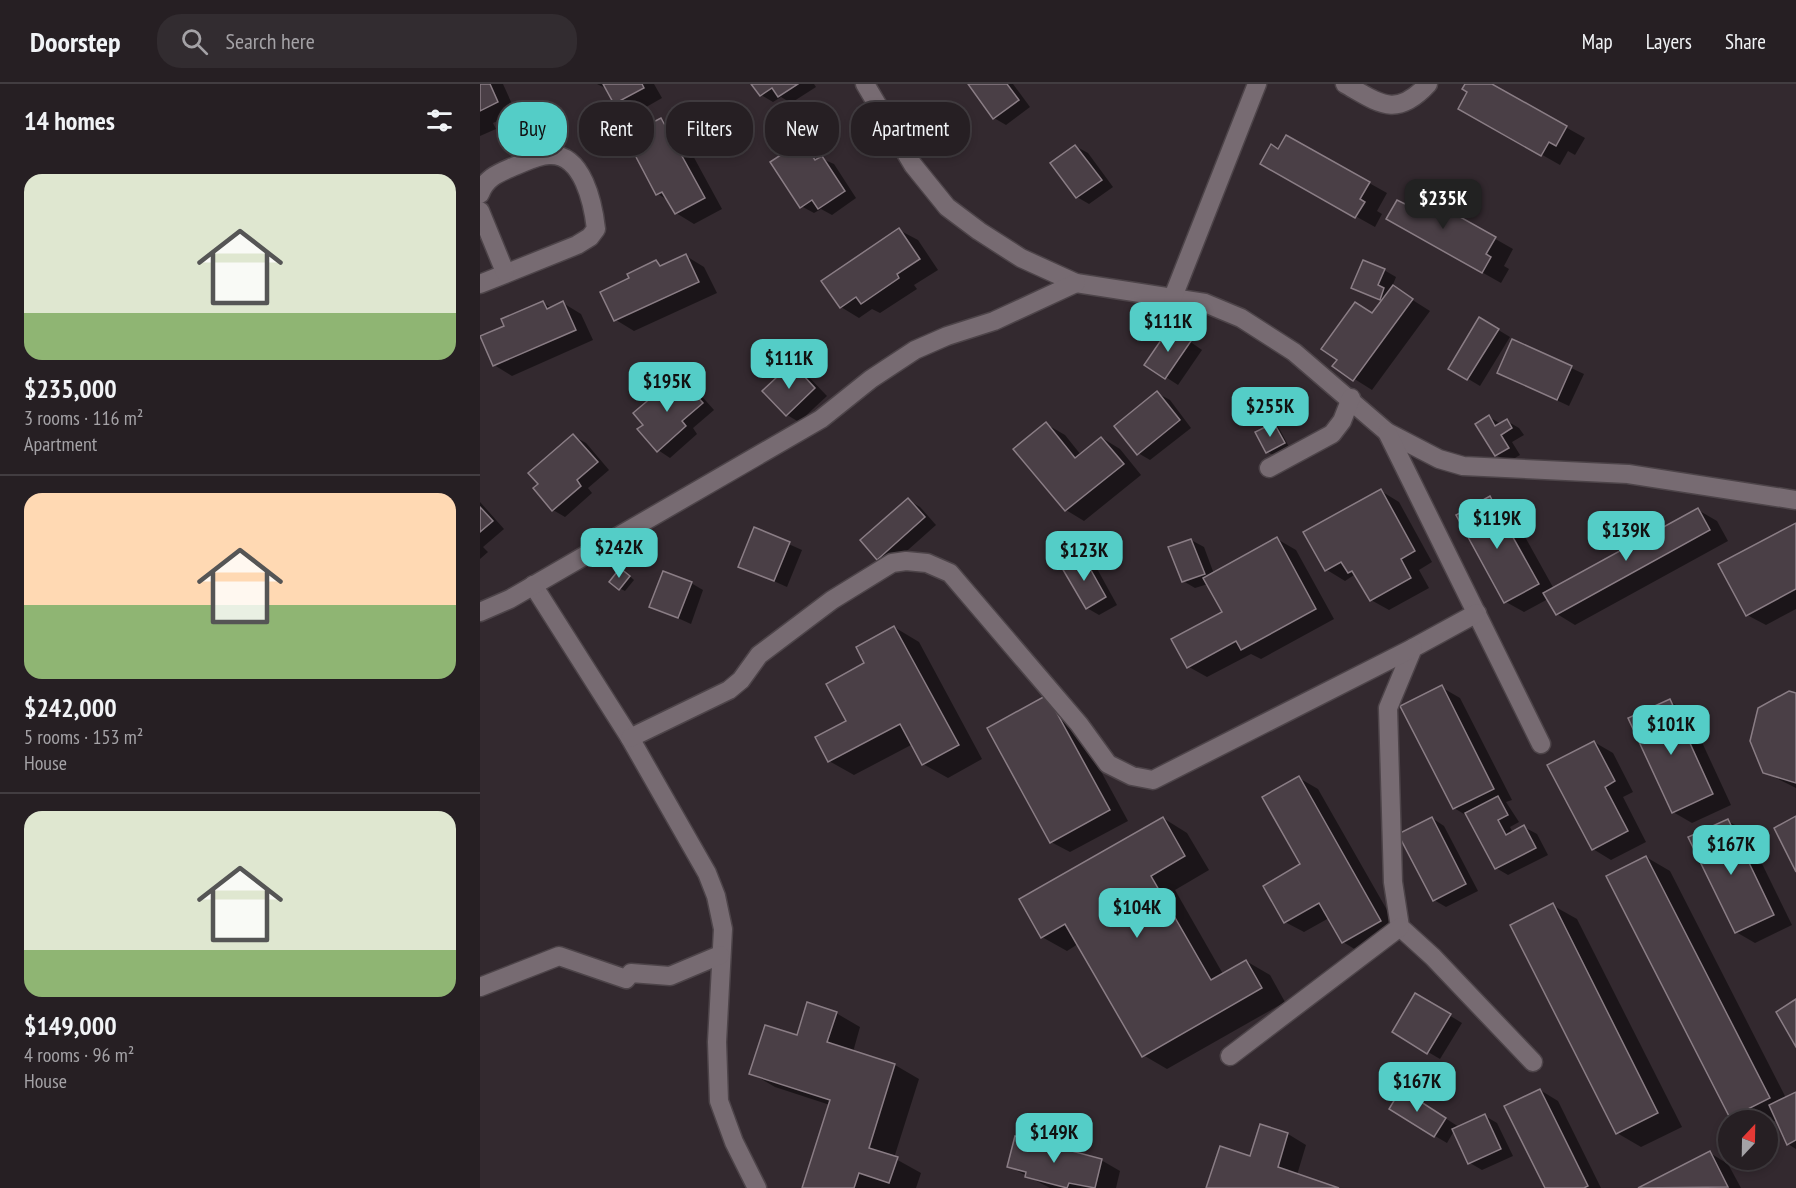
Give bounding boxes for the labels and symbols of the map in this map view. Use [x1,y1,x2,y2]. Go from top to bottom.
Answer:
pin: $235K [1401,179,1485,230]
pin: $111K [1126,302,1210,353]
pin: $111K [747,339,831,390]
pin: $195K [625,362,709,413]
pin: $255K [1228,387,1312,438]
pin: $119K [1455,499,1539,550]
pin: $139K [1584,511,1668,562]
pin: $242K [577,528,661,579]
pin: $123K [1042,531,1126,582]
pin: $101K [1629,705,1713,756]
pin: $167K [1689,825,1773,876]
pin: $104K [1095,888,1179,939]
pin: $167K [1375,1062,1459,1113]
north arrow [1718,1110,1778,1170]
pin: $149K [1012,1113,1096,1164]

